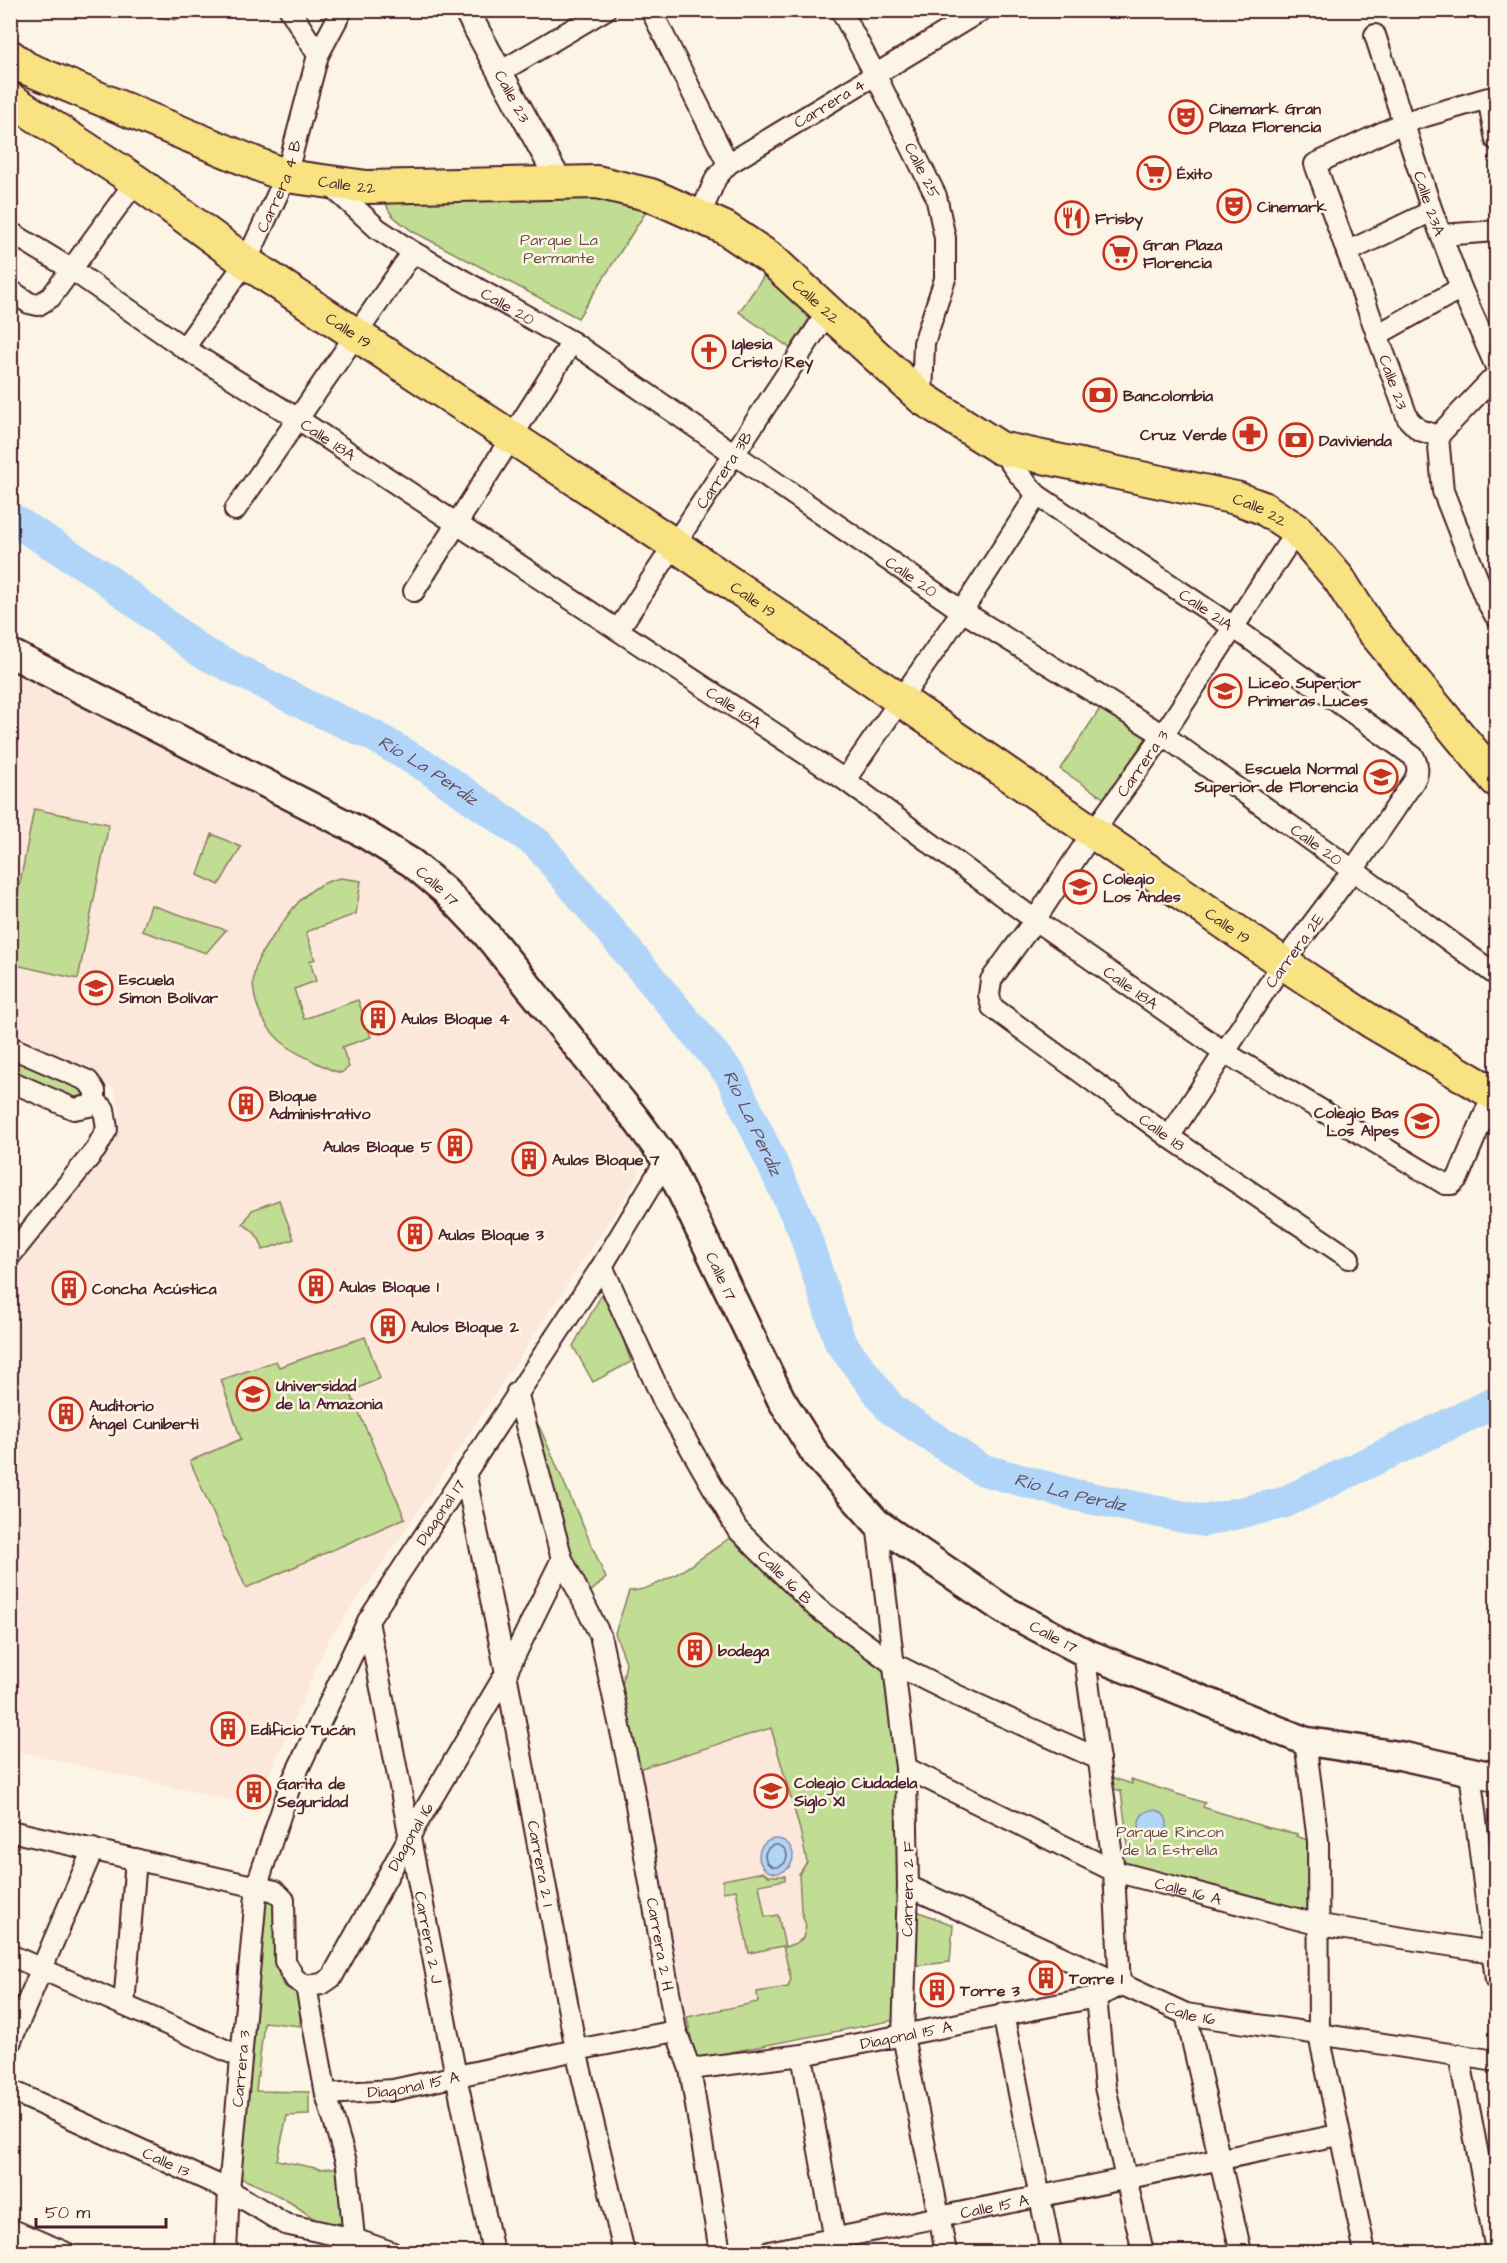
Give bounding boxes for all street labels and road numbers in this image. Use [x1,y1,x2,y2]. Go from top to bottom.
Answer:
street label: Calle 23 [489,66,535,127]
street label: Carrera 4 [790,73,870,134]
street label: Carrera 4 B [251,137,307,236]
street label: Calle 25 [899,139,946,203]
street label: Calle 23A [1408,168,1450,239]
street label: Calle 22 [317,170,376,199]
street label: Calle 22 [787,274,844,329]
street label: Calle 20 [477,283,539,331]
street label: Calle 19 [321,307,375,354]
street label: Calle 23 [1373,352,1413,413]
street label: Calle 18A [296,414,360,466]
street label: Carrera 3B [691,427,758,513]
street label: Calle 22 [1230,488,1291,533]
street label: Calle 20 [881,551,941,603]
street label: Calle 19 [726,576,780,623]
street label: Calle 21A [1174,584,1237,636]
street label: Calle 18A [701,681,766,734]
street label: Carrera 3 [1112,726,1174,802]
street label: Calle 20 [1286,819,1346,871]
street label: Calle 17 [411,861,464,912]
street label: Calle 19 [1200,903,1255,949]
street label: Carrera 2E [1260,908,1330,993]
street label: Calle 18A [1099,961,1162,1015]
street label: Calle 18 [1134,1109,1189,1157]
street label: Calle 17 [700,1248,742,1304]
street label: Diagonal 17 [411,1475,471,1550]
street label: Calle 16 B [752,1545,818,1610]
street label: Calle 17 [1025,1615,1081,1659]
street label: Diagonal 16 [382,1799,439,1875]
street label: Carrera 2 I [522,1819,559,1909]
street label: Carrera 2 F [896,1841,920,1937]
street label: Calle 16 A [1152,1872,1224,1911]
street label: Carrera 2 J [409,1889,448,1986]
street label: Carrera 2 H [641,1896,679,1993]
street label: Calle 16 [1161,1996,1217,2030]
street label: Diagonal 15 A [858,2016,954,2055]
street label: Carrera 3 [227,2029,256,2108]
street label: Diagonal 15 A [367,2066,462,2104]
street label: Calle 13 [139,2142,193,2183]
street label: Calle 15 A [958,2189,1031,2224]

